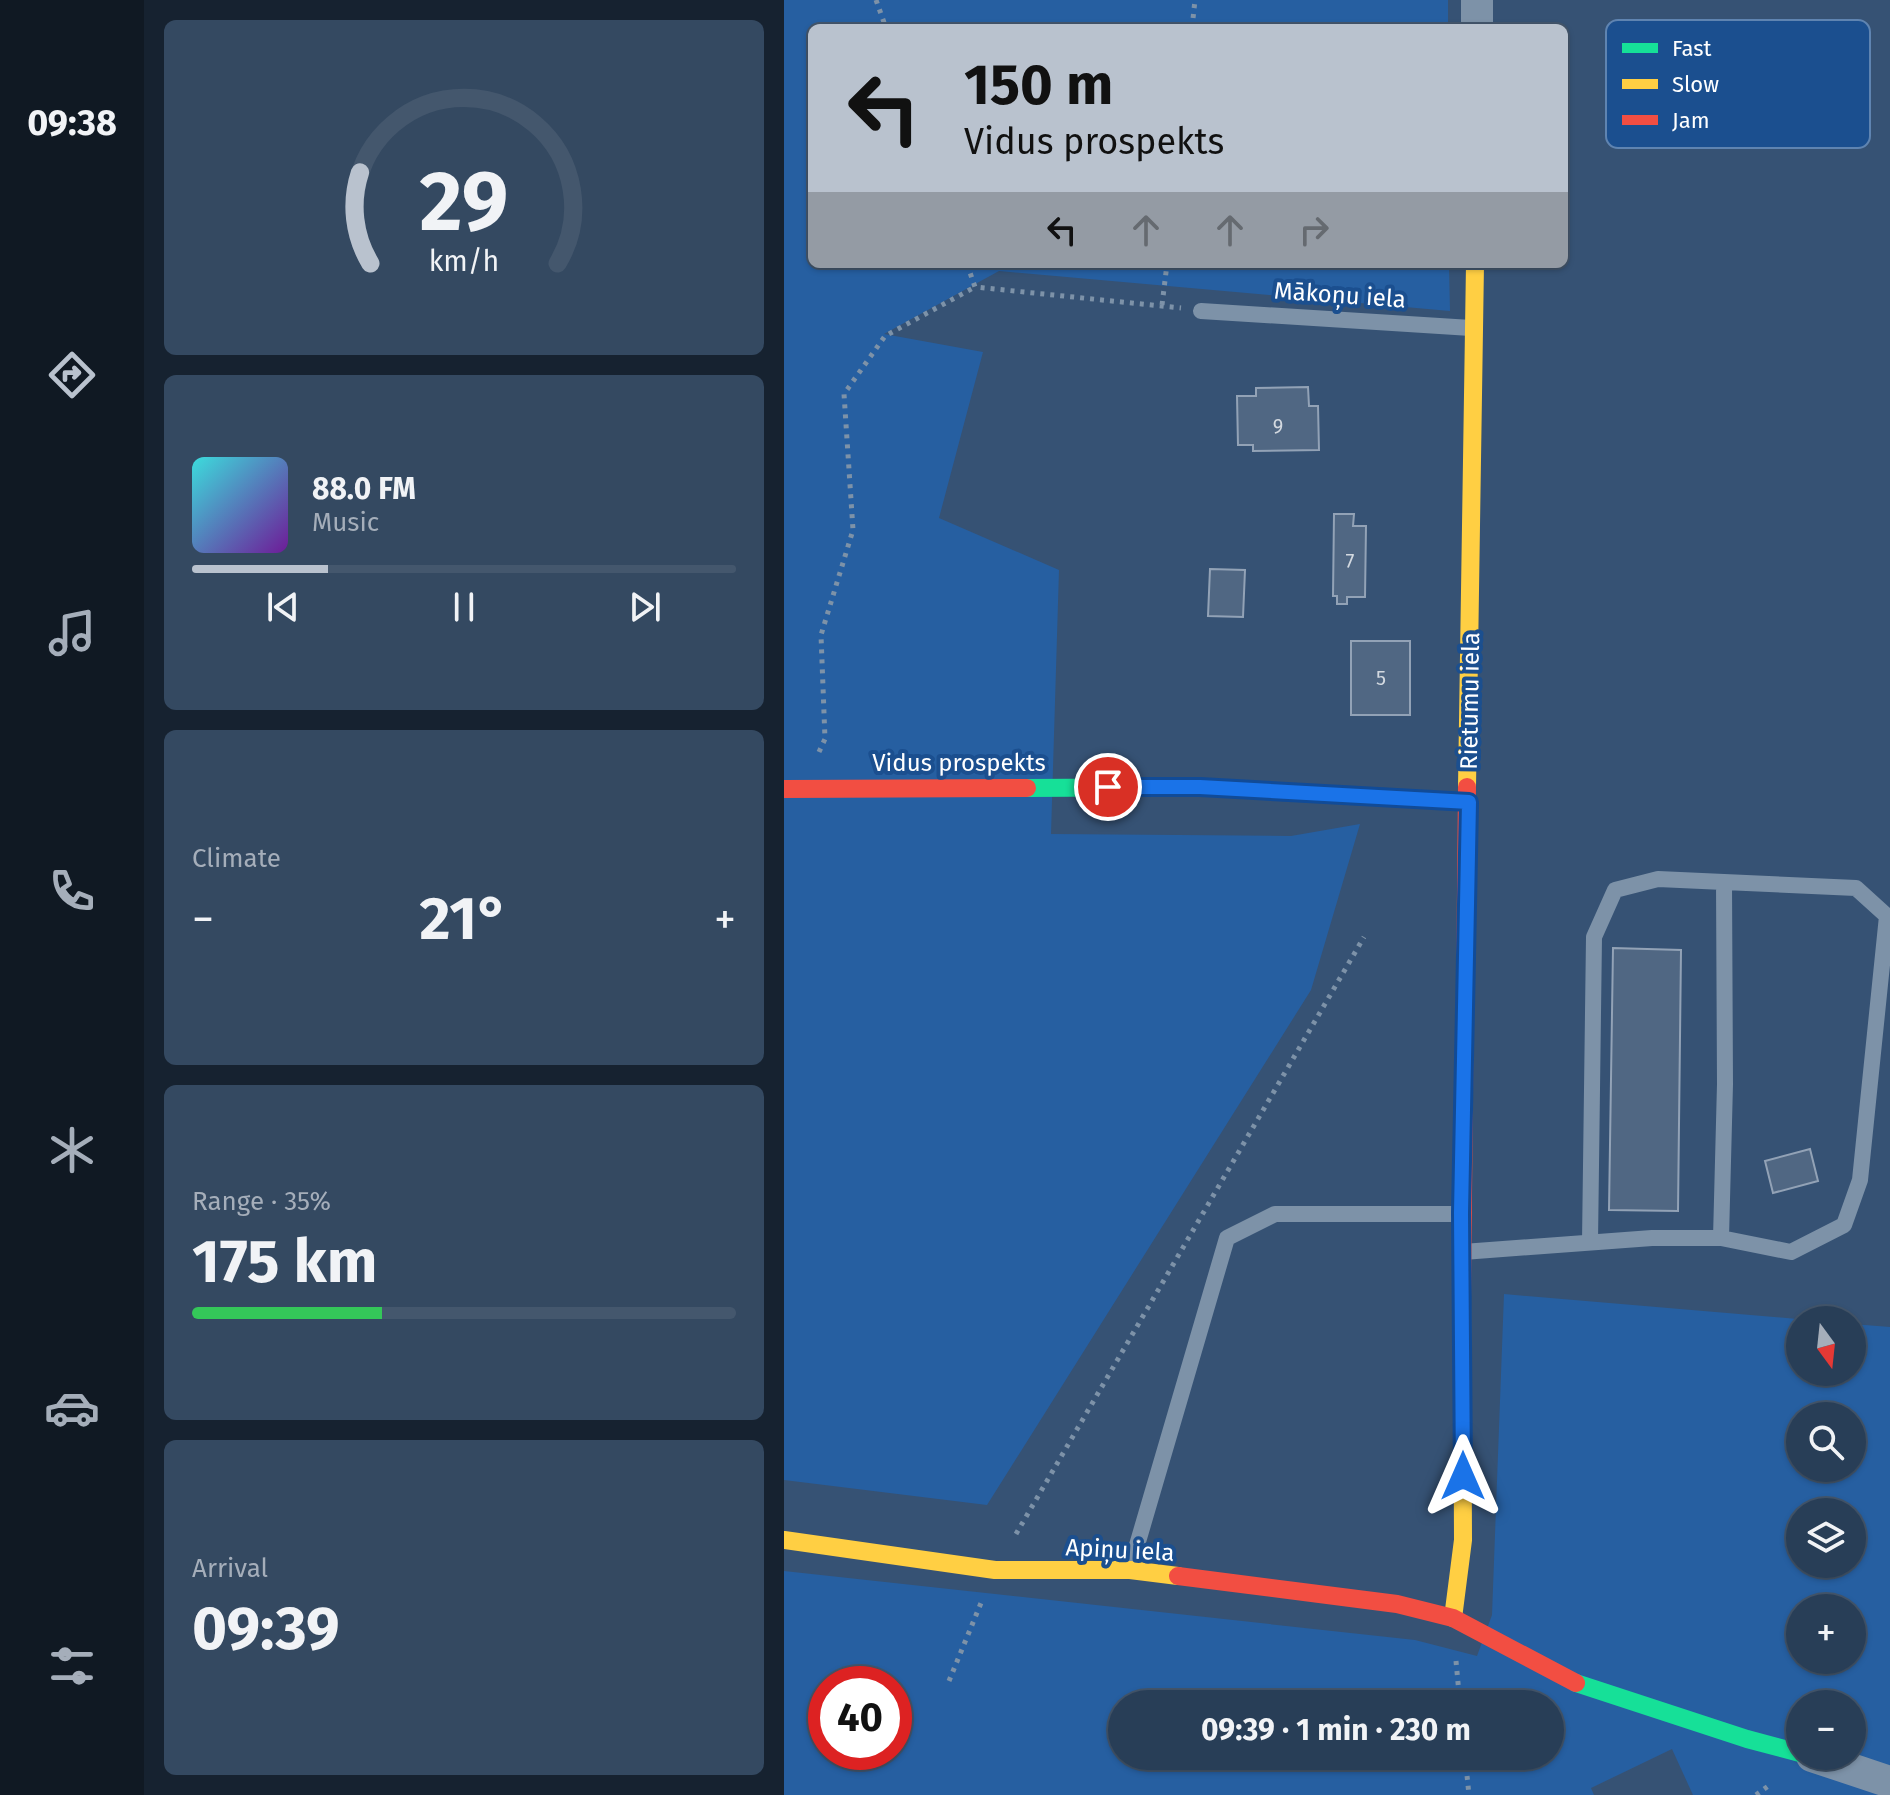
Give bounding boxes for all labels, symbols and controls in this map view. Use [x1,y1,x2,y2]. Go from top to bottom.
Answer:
legend [1606,20,1870,148]
text: Fast [1672,35,1712,62]
text: 150 m [964,52,1113,119]
icon: left [832,56,936,160]
text: Slow [1672,71,1719,98]
text: 09:38 [27,101,117,145]
text: Jam [1672,107,1710,134]
text: Vidus prospekts [964,120,1224,164]
text: 29 [420,151,508,251]
icon: left [1040,208,1084,252]
icon: ahead [1124,208,1168,252]
icon: ahead [1208,208,1252,252]
icon: right [1292,208,1336,252]
text: km/h [429,244,499,279]
street label: Mākoņu iela [1273,276,1407,316]
icon: directions [44,347,100,403]
house number: 9 [1273,414,1283,438]
text: 88.0 FM [312,471,416,507]
text: Music [312,507,379,538]
house number: 7 [1346,549,1355,573]
icon: previous [261,585,305,629]
icon: pause [442,585,486,629]
icon: next [623,585,667,629]
icon: music [44,605,100,661]
street label: Rietumu iela [1455,632,1485,770]
house number: 5 [1376,666,1386,690]
street label: Vidus prospekts [872,749,1046,777]
pin [1074,753,1142,821]
icon: arrive [1086,765,1130,809]
text: Climate [192,843,281,874]
icon: phone [44,863,100,919]
text: 21° [420,883,508,955]
text: − [192,893,214,946]
text: + [714,893,736,946]
icon: climate [44,1122,100,1178]
text: Range · 35% [192,1186,331,1217]
text: 175 km [192,1226,377,1298]
north arrow [1786,1306,1866,1386]
map controls [1786,1306,1866,1770]
icon: car [44,1380,100,1436]
button: search [1786,1402,1866,1482]
position arrow [1421,1434,1505,1518]
button: layers [1786,1498,1866,1578]
street label: Apiņu iela [1065,1533,1175,1569]
text: Arrival [192,1553,268,1584]
text: 09:39 [192,1593,340,1665]
button: + [1786,1594,1866,1674]
icon: filters [44,1638,100,1694]
speed limit sign: 40 [808,1666,912,1770]
button: − [1786,1690,1866,1770]
text: 09:39 · 1 min · 230 m [1201,1712,1471,1748]

